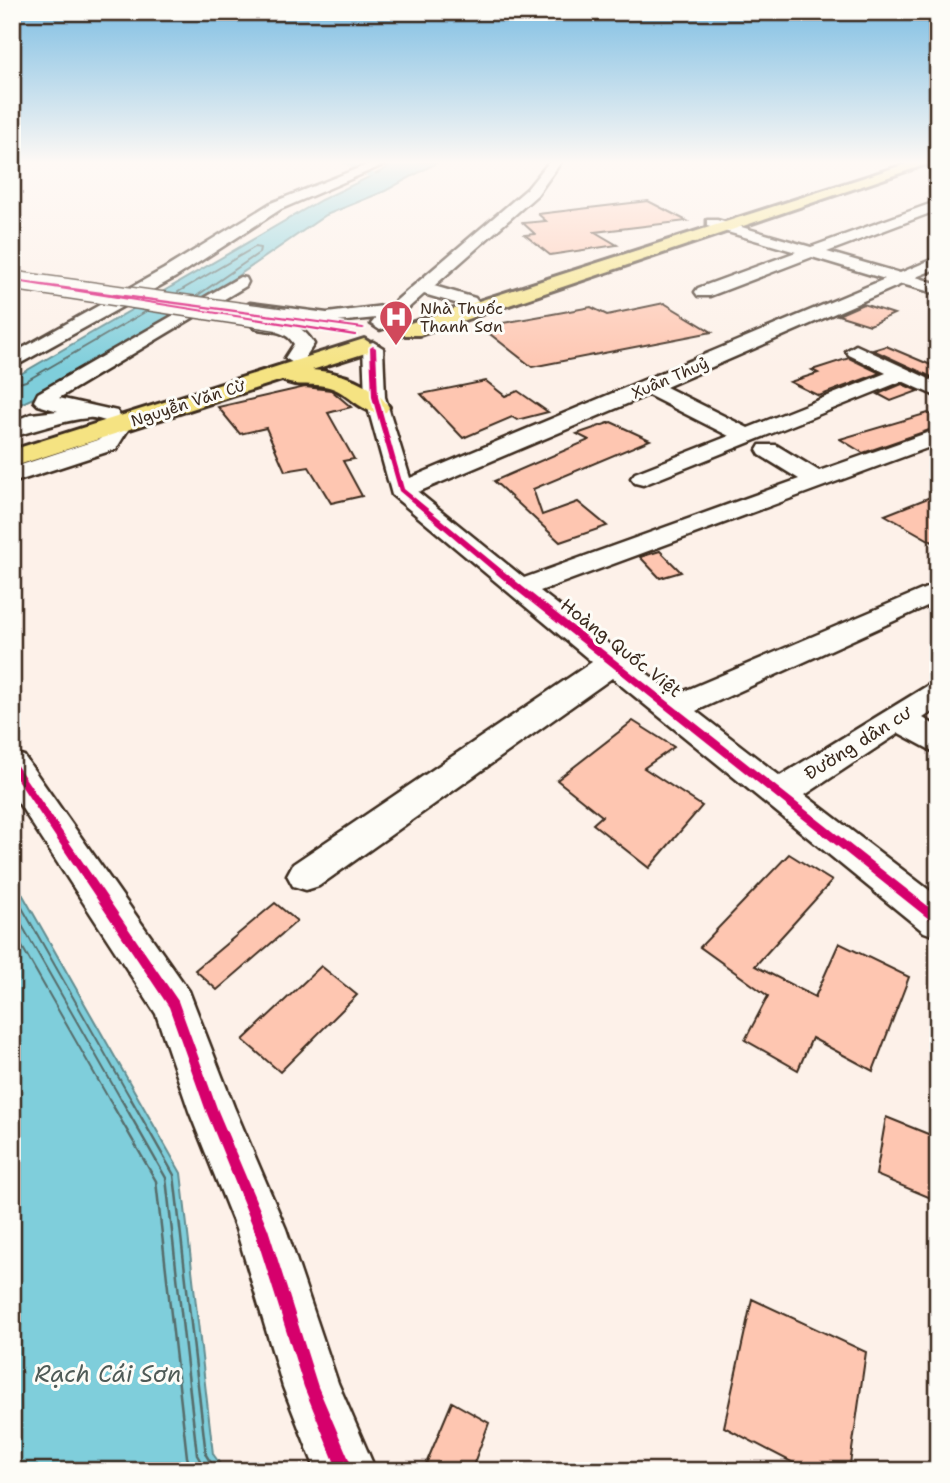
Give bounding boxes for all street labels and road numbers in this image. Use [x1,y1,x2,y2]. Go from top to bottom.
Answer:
street label: Xuân Thuỷ [628,352,712,404]
street label: Nguyễn Văn Cừ [128,374,249,431]
street label: Hoàng Quốc Việt [556,593,687,703]
street label: Đường dân cư [800,700,917,786]

